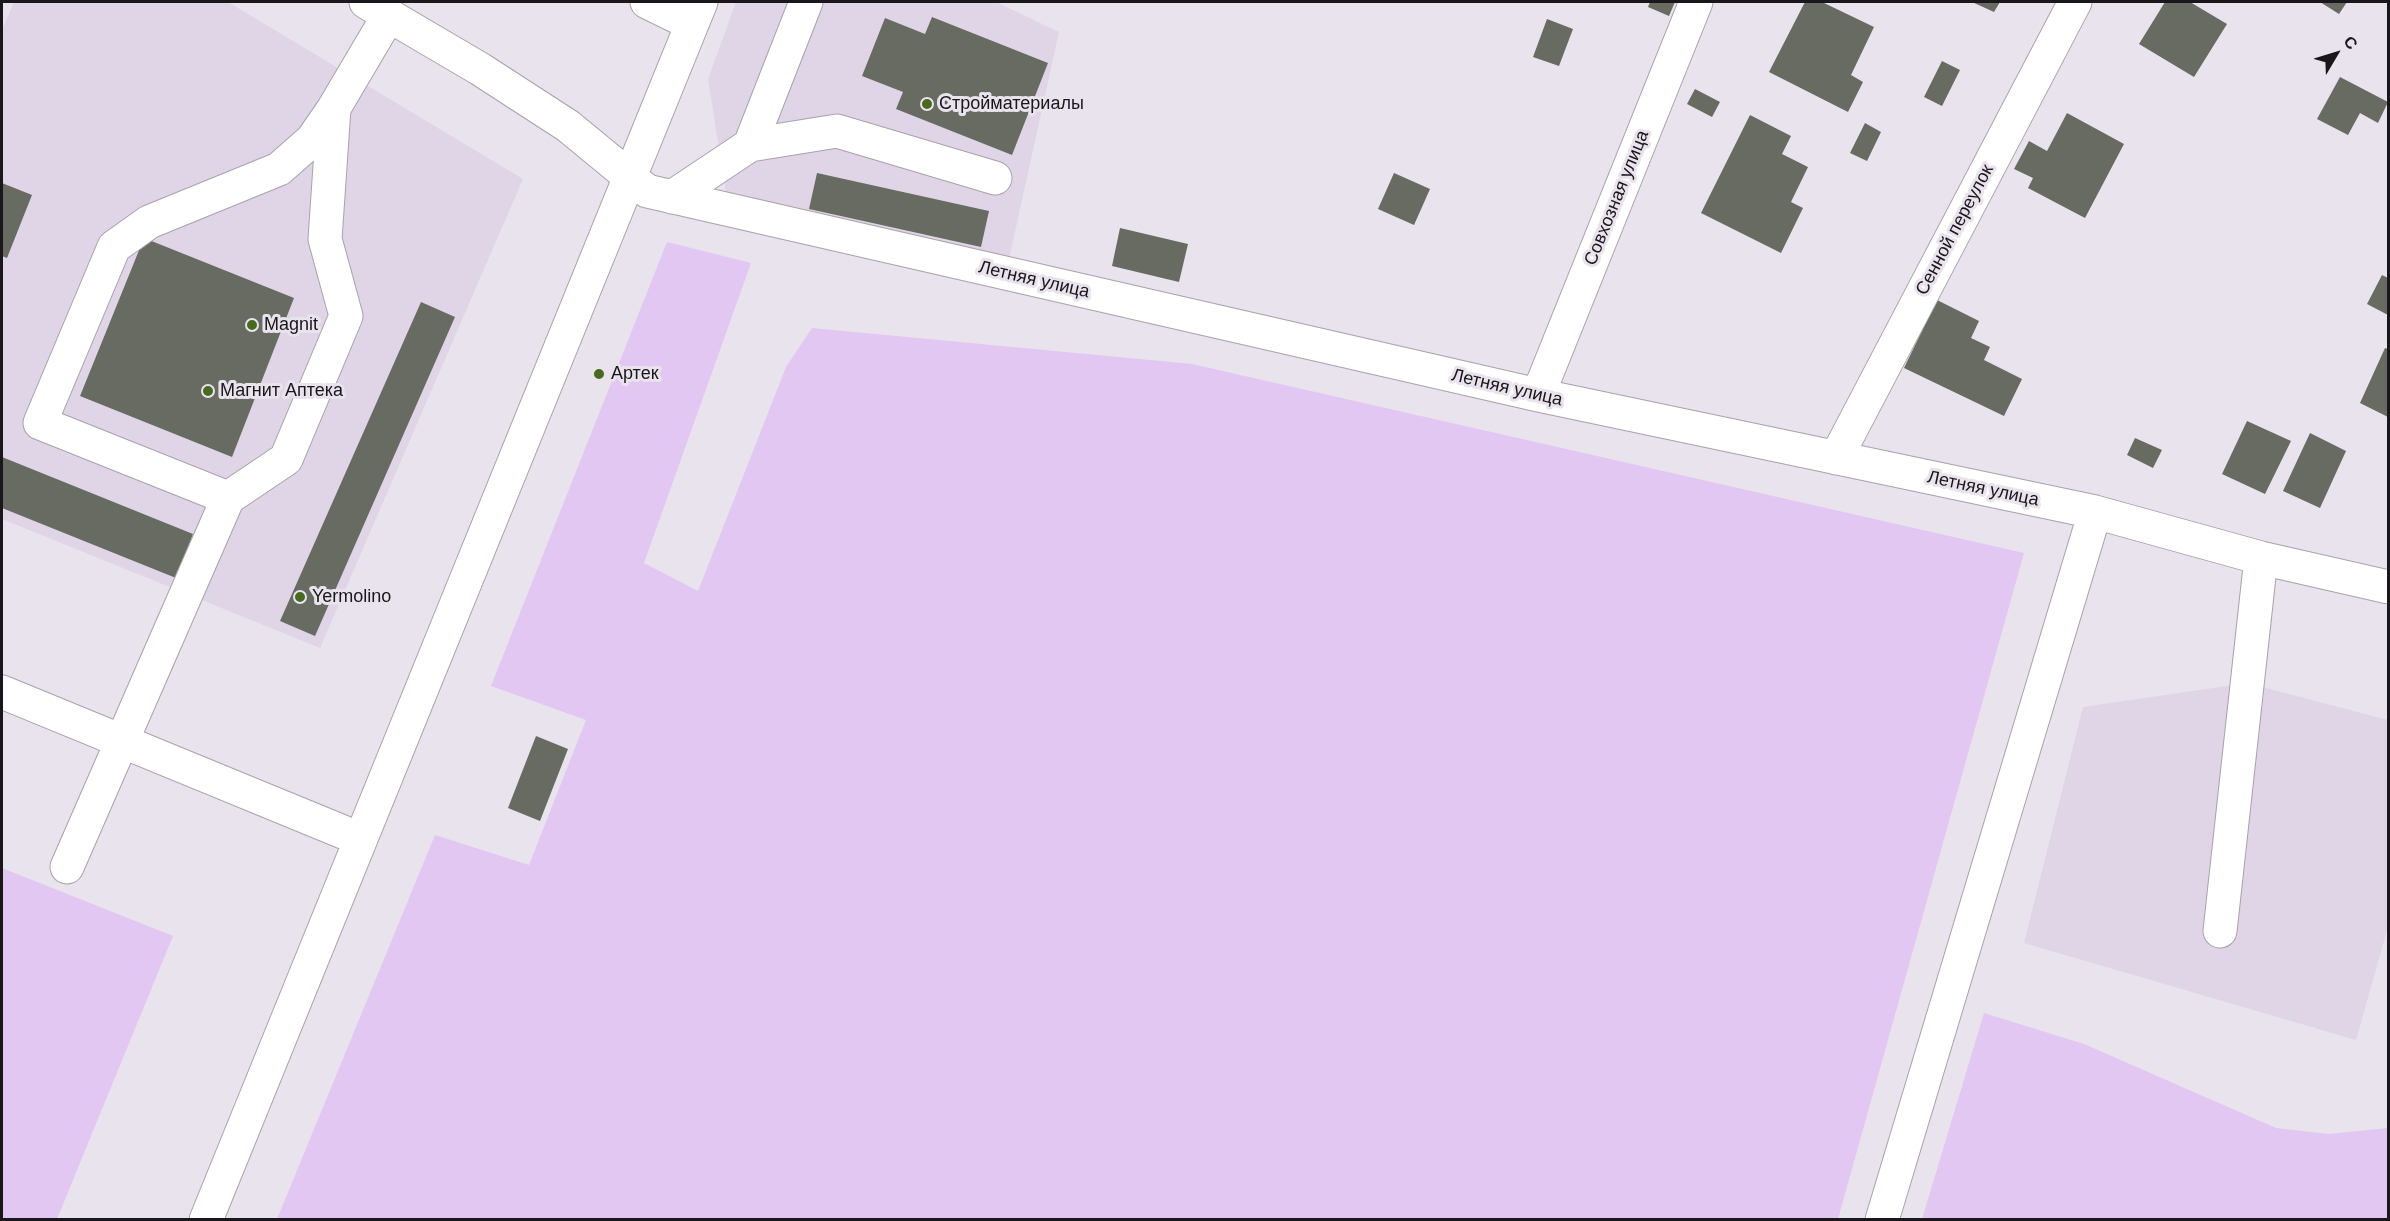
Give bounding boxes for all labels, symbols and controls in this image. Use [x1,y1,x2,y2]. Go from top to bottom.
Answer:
north arrow [2306,24,2366,84]
text: С [2340,33,2361,52]
place label: Стройматериалы [939,93,1084,115]
marker: Стройматериалы [920,97,934,111]
street label: Совхозная улица [1580,127,1654,269]
street label: Сенной переулок [1911,161,1999,299]
street label: Летняя улица [976,257,1092,303]
place label: Magnit [264,314,318,336]
marker: Magnit [245,318,259,332]
place label: Артек [611,363,659,385]
street label: Летняя улица [1449,365,1565,411]
marker: Артек [592,367,606,381]
place label: Магнит Аптека [220,380,343,402]
marker: Магнит Аптека [201,384,215,398]
street label: Летняя улица [1925,467,2041,511]
place label: Yermolino [312,586,391,608]
marker: Yermolino [293,590,307,604]

